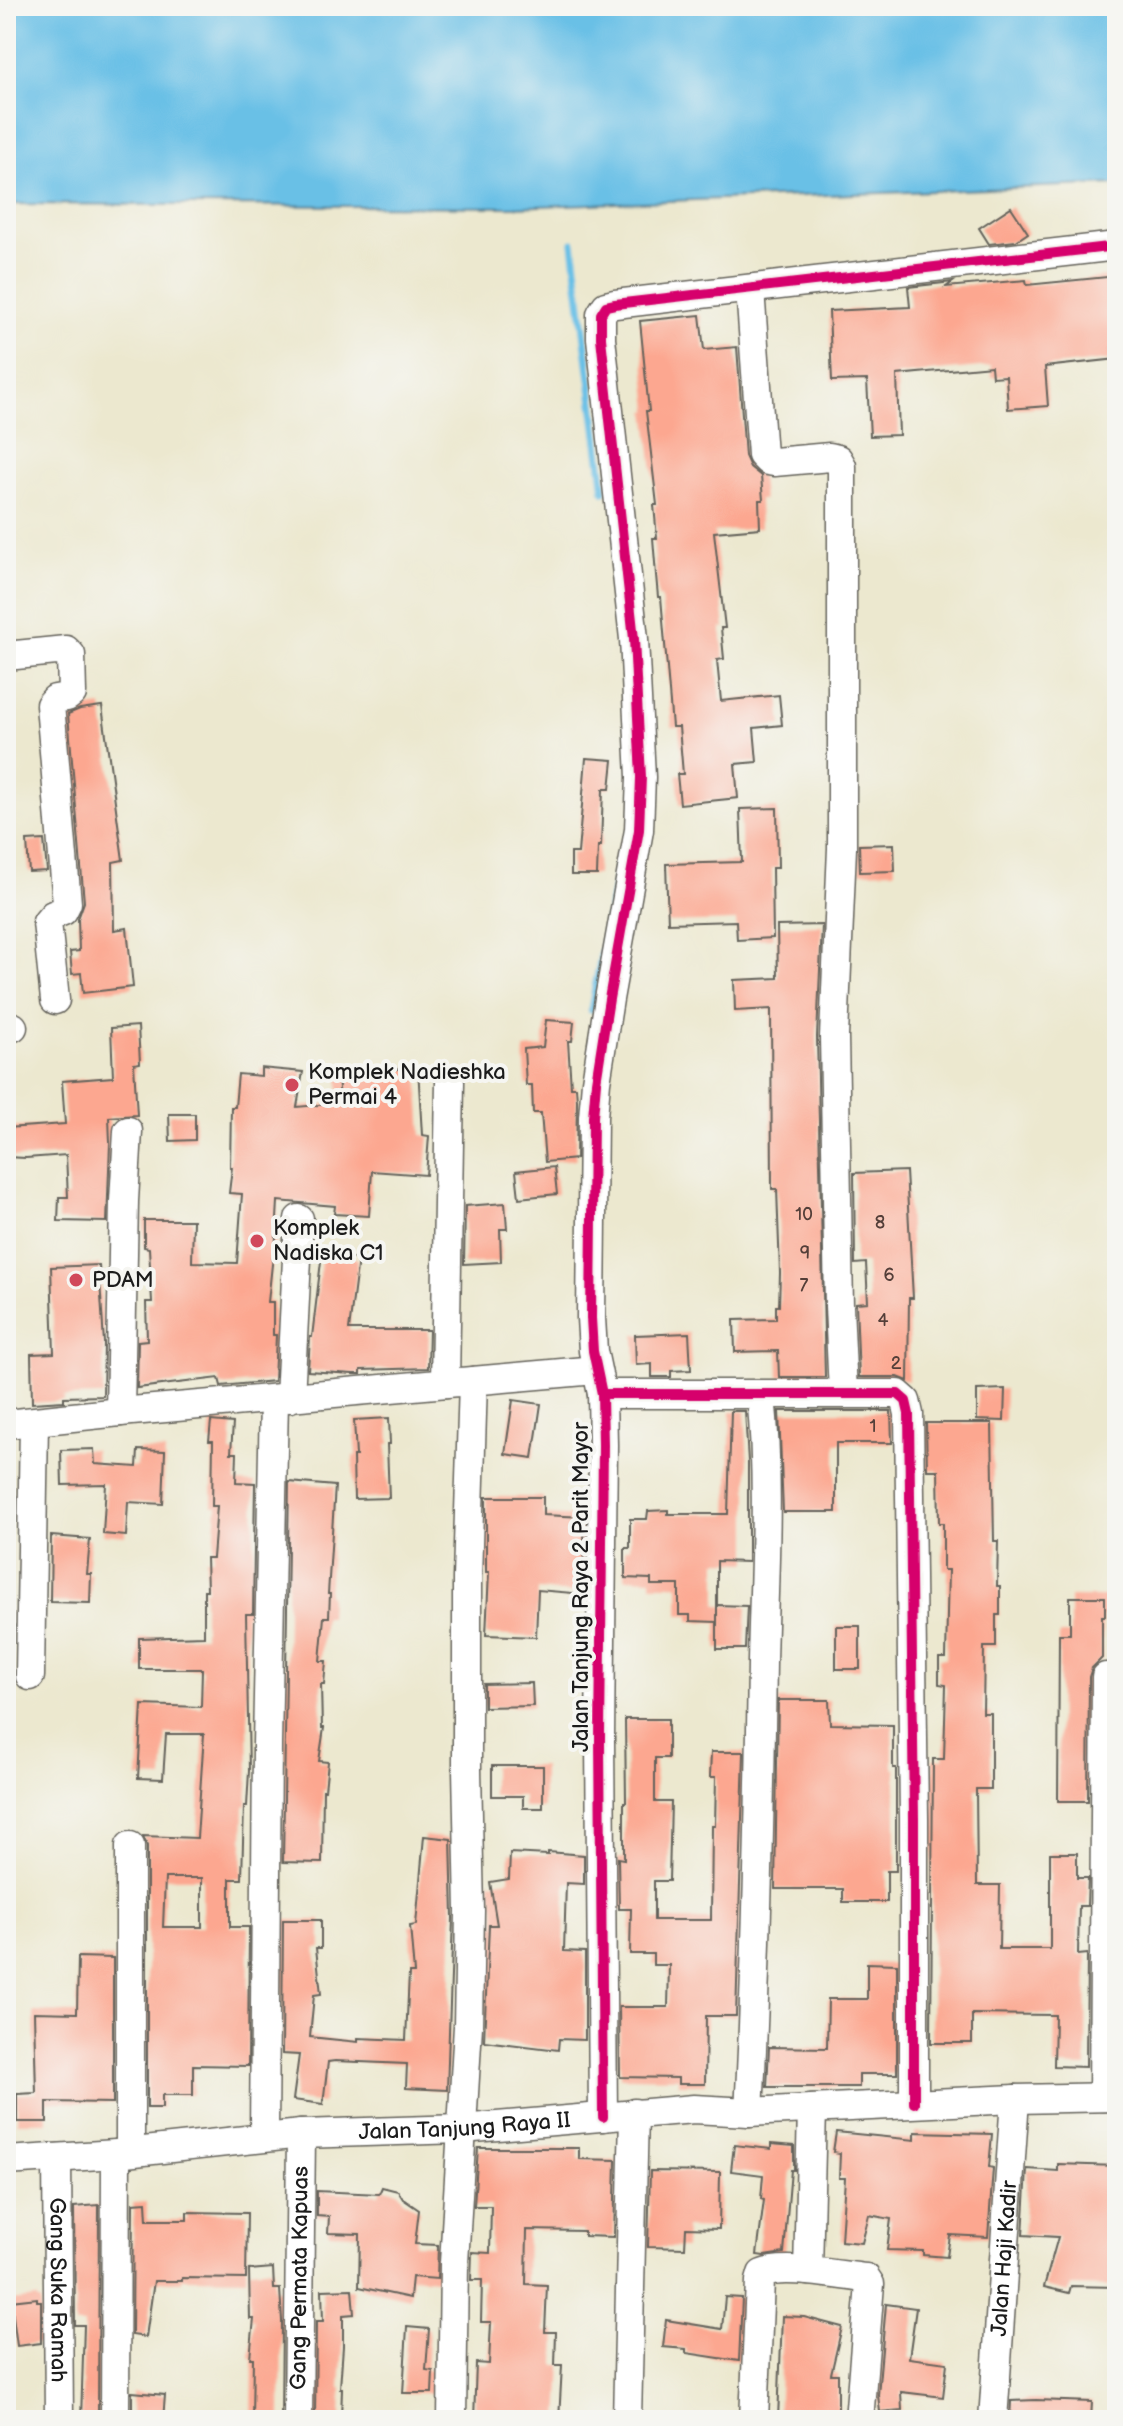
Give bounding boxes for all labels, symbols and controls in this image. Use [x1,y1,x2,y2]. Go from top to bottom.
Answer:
place label: Komplek Nadieshka Permai 4 [308,1059,506,1111]
marker: Komplek Nadieshka Permai 4 [283,1076,301,1094]
house number: 10 [795,1204,813,1225]
house number: 8 [875,1212,885,1233]
place label: Komplek Nadiska C1 [273,1215,384,1267]
marker: Komplek Nadiska C1 [248,1232,266,1250]
house number: 9 [800,1243,810,1264]
house number: 6 [884,1265,895,1286]
place label: PDAM [92,1267,154,1294]
marker: PDAM [67,1271,85,1289]
house number: 7 [800,1275,809,1296]
house number: 4 [878,1310,889,1331]
house number: 2 [891,1353,902,1374]
house number: 1 [870,1416,876,1437]
street label: Jalan Tanjung Raya 2 Parit Mayor [568,1421,595,1752]
street label: Jalan Tanjung Raya II [358,2106,572,2146]
street label: Gang Permata Kapuas [285,2166,314,2390]
street label: Jalan Haji Kadir [985,2179,1023,2337]
street label: Gang Suka Ramah [44,2197,72,2383]

